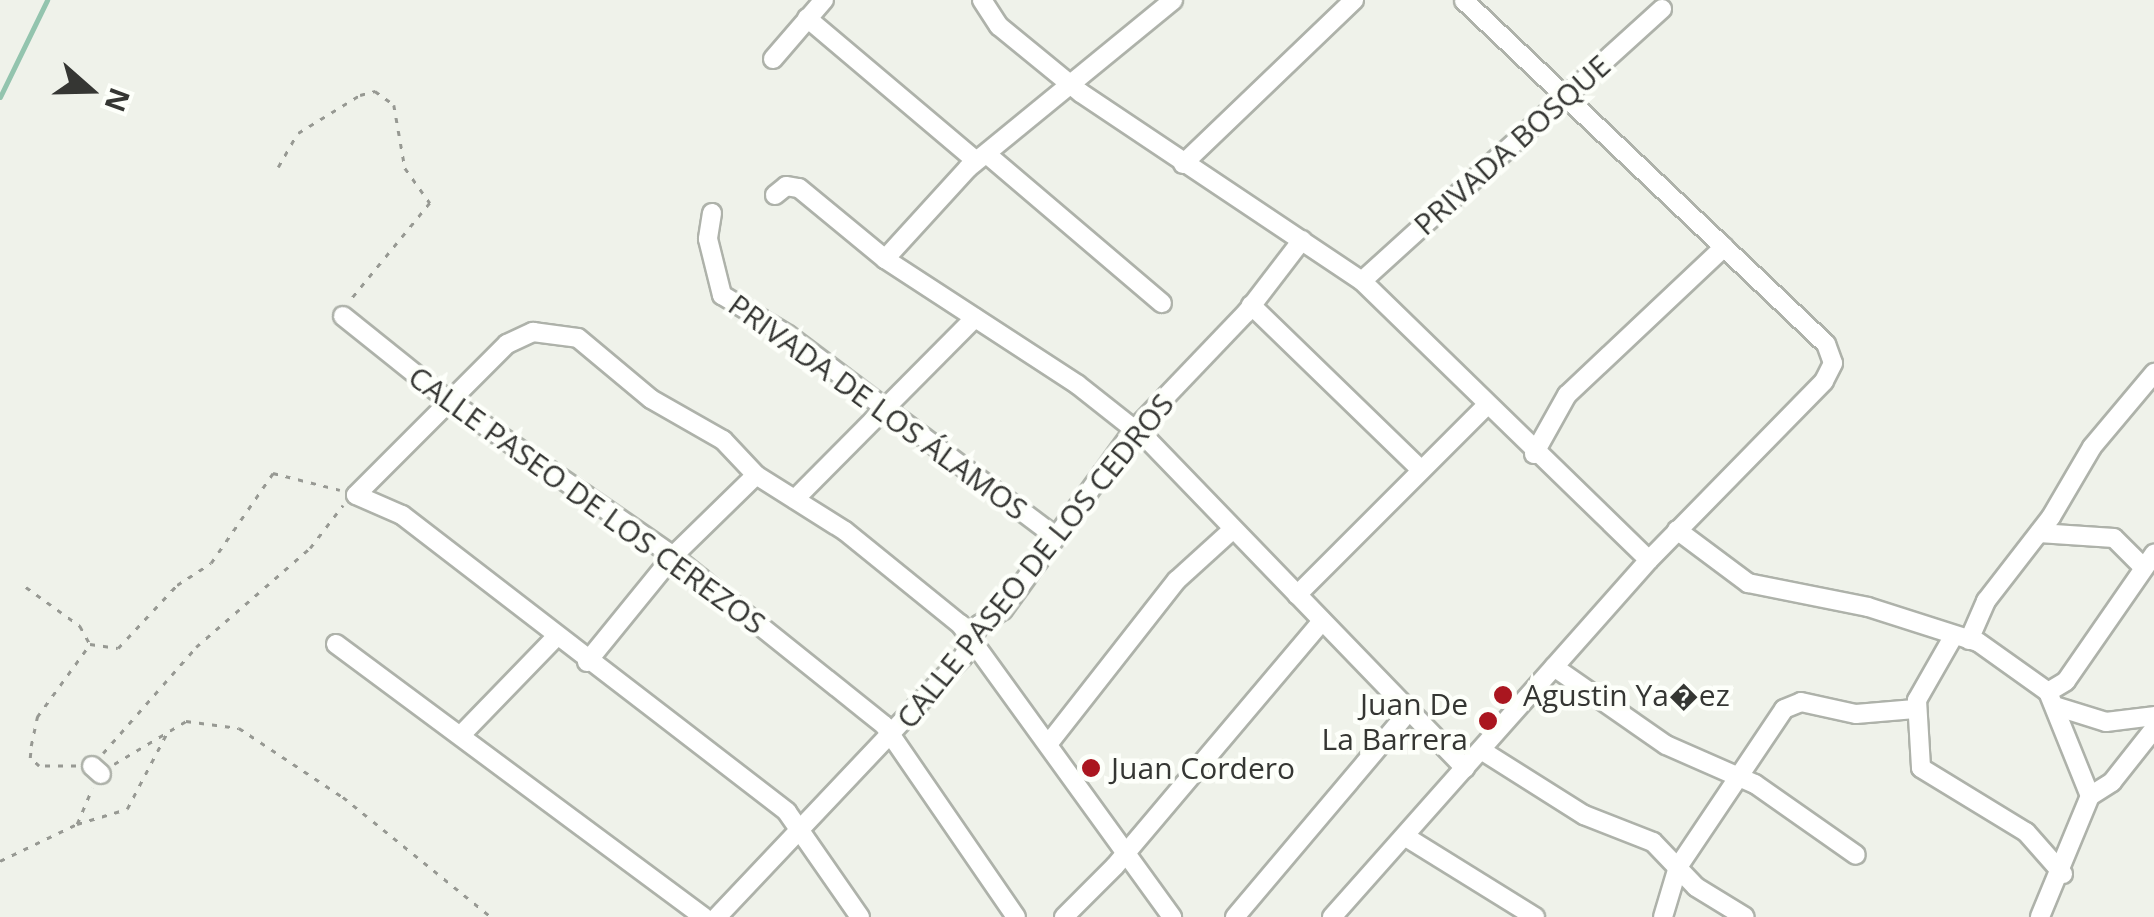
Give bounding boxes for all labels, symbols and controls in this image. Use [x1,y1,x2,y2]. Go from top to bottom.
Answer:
north arrow [40,40,140,140]
street label: PRIVADA BOSQUE [1407,48,1617,242]
text: N [96,83,140,117]
street label: PRIVADA DE LOS ÁLAMOS [722,287,1034,527]
street label: CALLE PASEO DE LOS CEREZOS [402,358,772,642]
street label: CALLE PASEO DE LOS CEDROS [889,386,1181,736]
place label: Agustin Ya�ez [1523,677,1730,713]
marker: Agustin Ya�ez [1492,684,1514,706]
place label: Juan De La Barrera [1322,686,1468,756]
marker: Juan De La Barrera [1477,710,1499,732]
place label: Juan Cordero [1111,750,1295,786]
marker: Juan Cordero [1080,757,1102,779]

